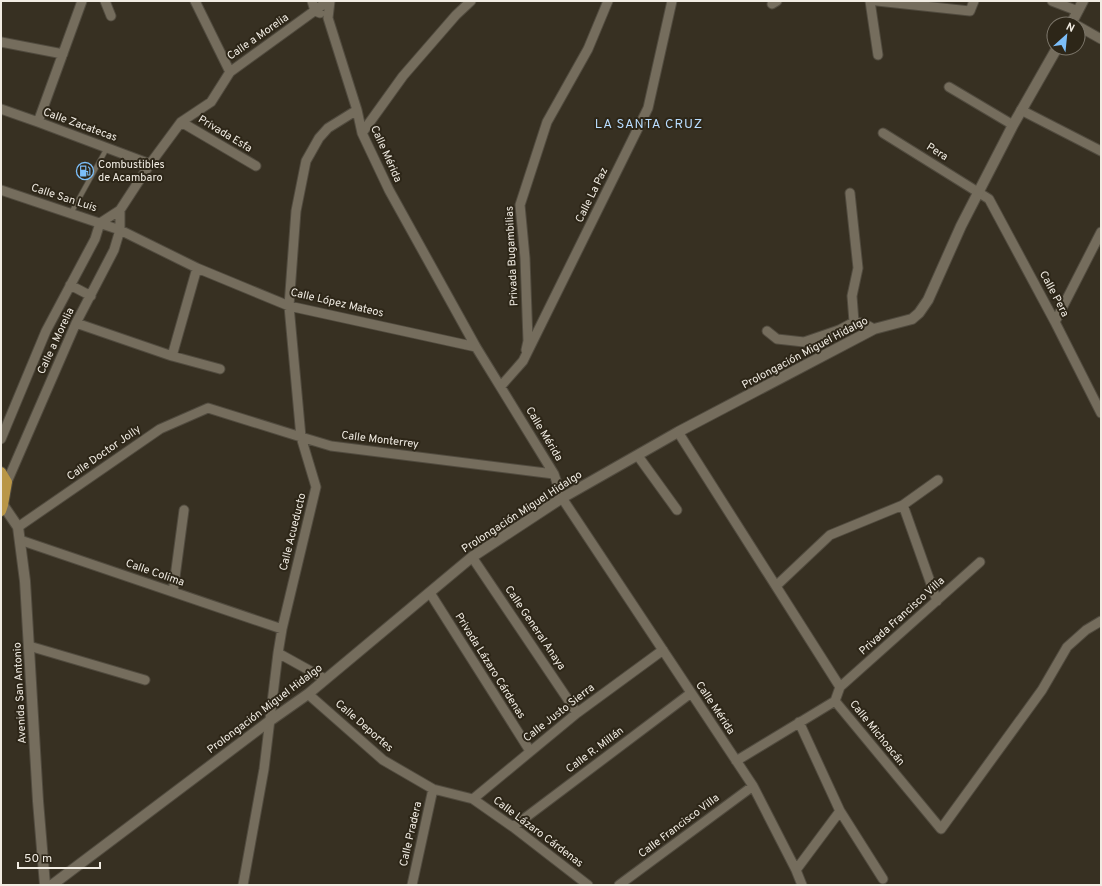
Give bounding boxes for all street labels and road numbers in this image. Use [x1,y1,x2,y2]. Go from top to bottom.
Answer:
street label: Calle a Morelia [225,11,292,63]
street label: Calle Zacatecas [41,105,119,145]
street label: Privada Esfa [195,112,255,156]
street label: Calle Mérida [367,123,405,185]
street label: Pera [924,140,951,164]
street label: Calle La Paz [573,165,611,225]
street label: Calle San Luis [29,181,99,215]
street label: Privada Bugambilias [502,206,522,306]
street label: Calle Pera [1036,269,1072,320]
street label: Calle López Mateos [289,285,385,321]
street label: Calle a Morelia [34,305,78,377]
street label: Prolongación Miguel Hidalgo [740,314,870,392]
street label: Calle Mérida [522,404,566,464]
street label: Calle Doctor Jolly [64,422,144,484]
street label: Calle Monterrey [340,428,420,452]
street label: Prolongación Miguel Hidalgo [459,468,585,556]
street label: Calle Acueducto [277,492,309,572]
street label: Calle Colima [124,556,186,590]
street label: Privada Francisco Villa [856,574,948,658]
street label: Calle General Anaya [502,583,569,673]
street label: Privada Lázaro Cárdenas [452,610,528,722]
street label: Avenida San Antonio [10,642,30,744]
street label: Prolongación Miguel Hidalgo [205,661,325,757]
street label: Calle Mérida [692,679,738,737]
street label: Calle Justo Sierra [521,681,598,745]
street label: Calle Deportes [332,697,396,755]
street label: Calle Michoacán [846,697,908,769]
street label: Calle R. Millán [563,724,627,776]
street label: Calle Francisco Villa [636,791,722,861]
street label: Calle Lázaro Cárdenas [490,793,586,871]
street label: Calle Pradera [397,800,425,868]

